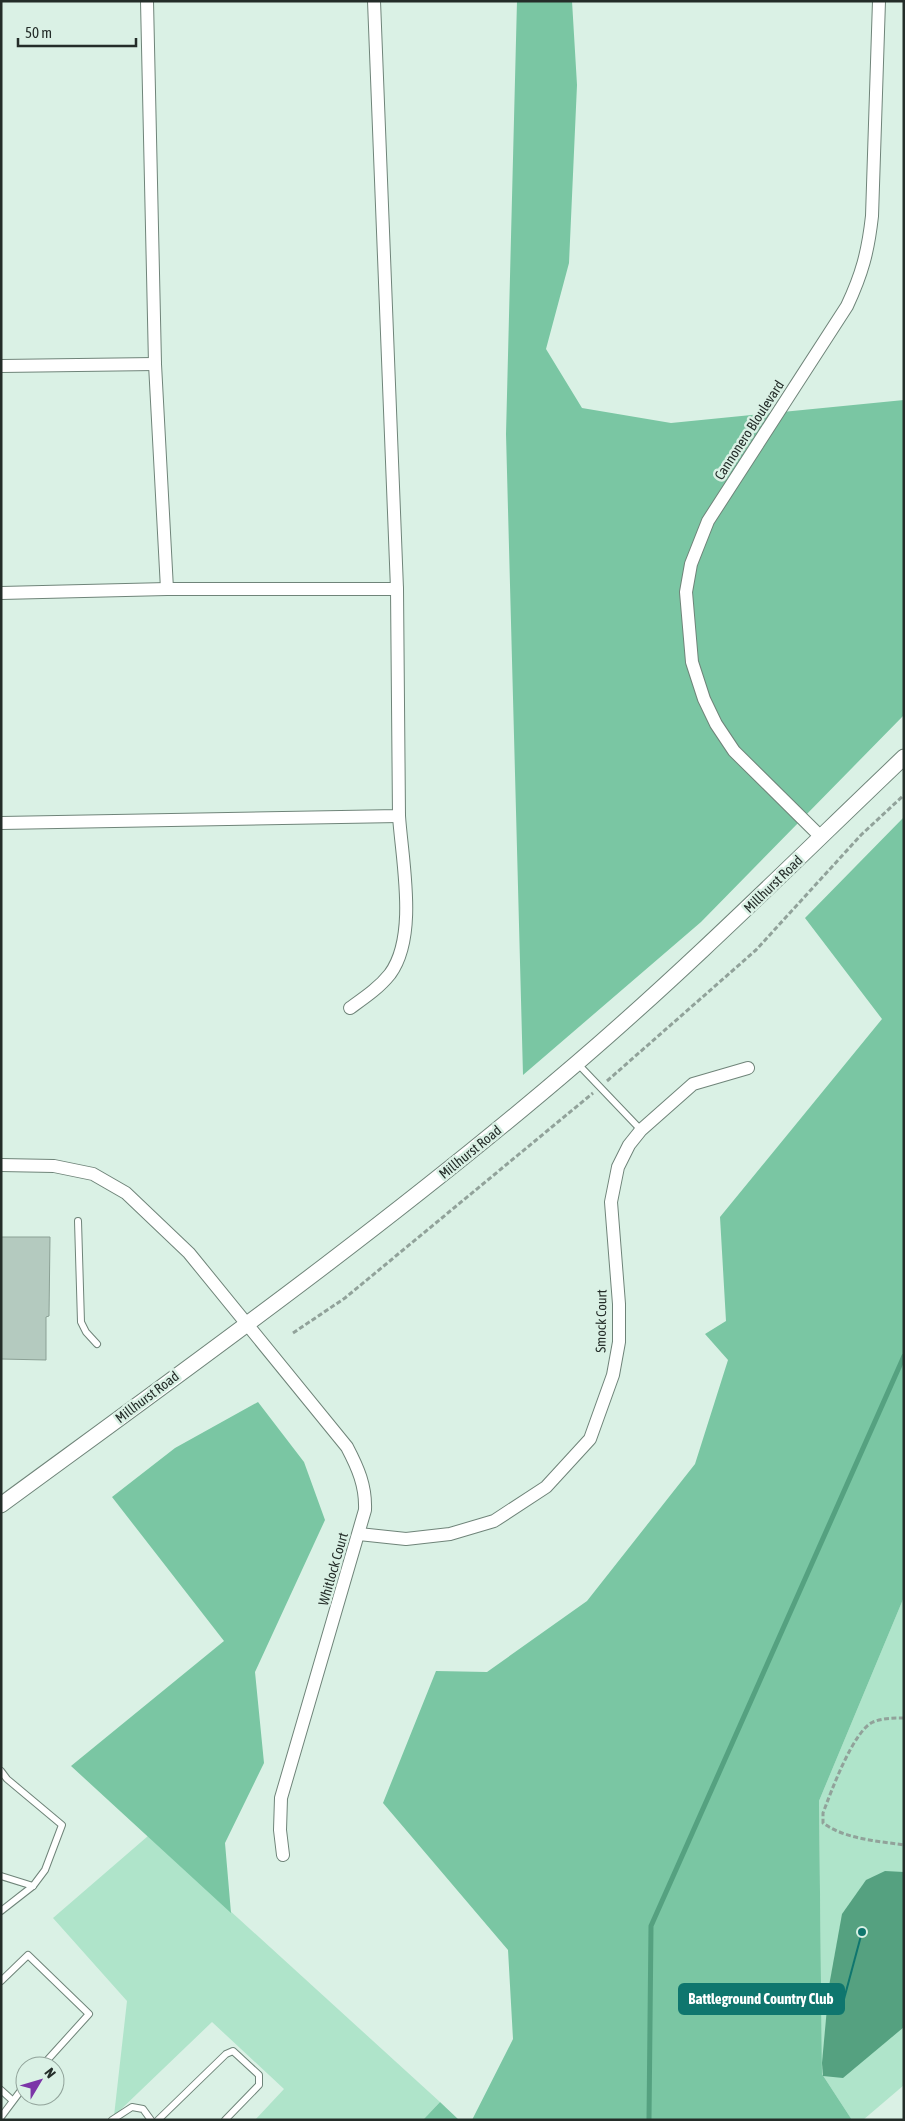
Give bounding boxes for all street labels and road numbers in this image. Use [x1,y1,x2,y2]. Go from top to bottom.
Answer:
street label: Cannonero Bloulevard [711,377,787,483]
street label: Millhurst Road [740,852,806,916]
street label: Millhurst Road [436,1122,504,1182]
street label: Smock Court [592,1289,610,1353]
street label: Millhurst Road [112,1368,182,1426]
street label: Whitlock Court [315,1531,351,1607]

